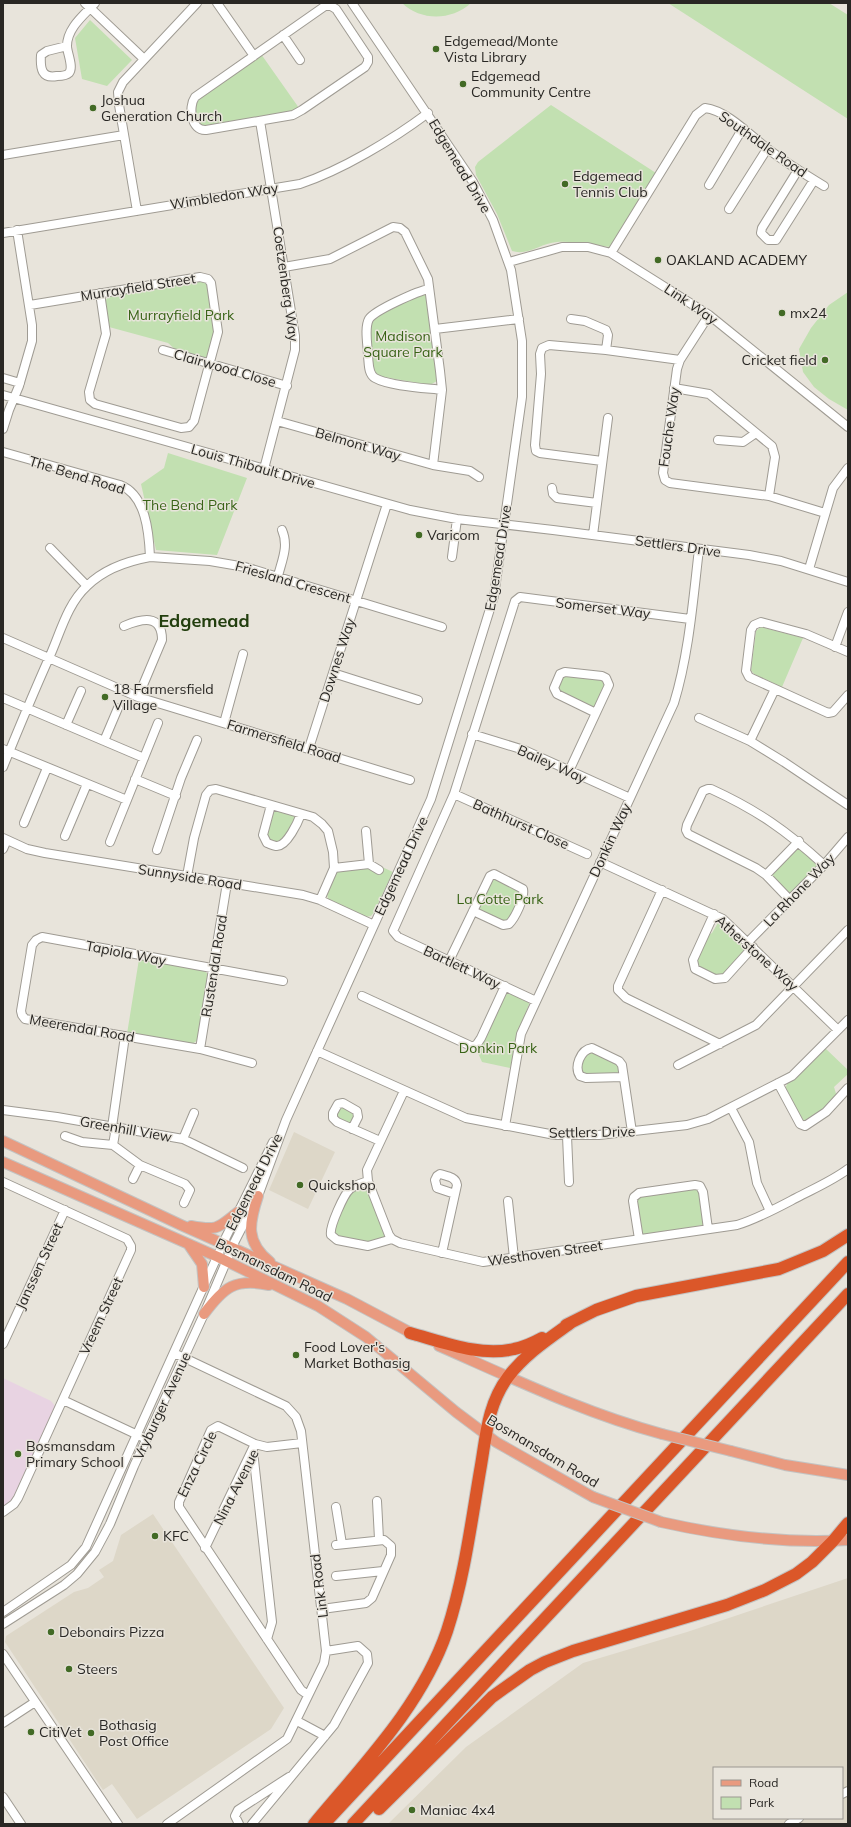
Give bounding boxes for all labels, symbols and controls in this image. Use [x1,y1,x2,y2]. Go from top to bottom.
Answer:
place label: Edgemead/Monte Vista Library [444,32,558,66]
marker: Edgemead/Monte Vista Library [431,44,441,54]
place label: Edgemead Community Centre [471,67,591,101]
marker: Edgemead Community Centre [458,79,468,89]
place label: Joshua Generation Church [101,91,222,125]
marker: Joshua Generation Church [88,103,98,113]
street label: Southdale Road [715,107,811,181]
street label: Edgemead Drive [425,116,495,216]
place label: Edgemead Tennis Club [573,167,648,201]
street label: Wimbledon Way [169,178,280,213]
marker: Edgemead Tennis Club [560,179,570,189]
street label: Coetzenberg Way [269,225,303,343]
place label: OAKLAND ACADEMY [666,251,807,269]
marker: OAKLAND ACADEMY [653,255,663,265]
street label: Murrayfield Street [79,269,197,305]
street label: Link Way [661,280,722,329]
place label: mx24 [790,304,827,322]
park label: Murrayfield Park [128,306,235,324]
marker: mx24 [777,308,787,318]
park label: Madison Square Park [363,327,443,361]
street label: Clairwood Close [172,345,278,391]
place label: Cricket field [741,351,817,369]
marker: Cricket field [820,355,830,365]
street label: Fouche Way [654,385,684,468]
street label: Belmont Way [313,423,403,465]
street label: Louis Thibault Drive [189,440,317,492]
street label: The Bend Road [27,452,127,498]
park label: The Bend Park [143,496,238,514]
street label: Edgemead Drive [481,504,515,612]
place label: Varicom [427,526,480,544]
marker: Varicom [414,530,424,540]
street label: Settlers Drive [634,531,722,561]
street label: Friesland Crescent [233,557,353,607]
street label: Somerset Way [555,593,652,623]
district label: Edgemead [158,609,250,632]
street label: Downes Way [315,615,359,704]
place label: 18 Farmersfield Village [113,680,214,714]
marker: 18 Farmersfield Village [100,692,110,702]
street label: Farmersfield Road [225,715,343,767]
street label: Bailey Way [515,741,590,787]
street label: Bathhurst Close [470,795,572,853]
street label: Donkin Way [585,800,635,880]
street label: Edgemead Drive [370,814,432,918]
street label: La Rhone Way [759,849,839,931]
street label: Sunnyside Road [137,860,243,894]
park label: La Cotte Park [457,890,544,908]
street label: Atherstone Way [712,911,803,995]
street label: Rustendal Road [197,914,231,1018]
street label: Tapiola Way [84,936,168,970]
street label: Bartlett Way [421,941,504,993]
street label: Meerendal Road [28,1010,136,1046]
park label: Donkin Park [459,1039,538,1057]
street label: Greenhill View [78,1112,174,1146]
street label: Settlers Drive [549,1122,635,1142]
street label: Edgemead Drive [222,1130,286,1234]
place label: Quickshop [308,1176,376,1194]
marker: Quickshop [295,1180,305,1190]
street label: Janssen Street [11,1220,67,1312]
street label: Bosmansdam Road [213,1234,335,1306]
street label: Westhoven Street [486,1236,604,1270]
street label: Vreem Street [75,1274,127,1358]
place label: Food Lover's Market Bothasig [304,1338,410,1372]
street label: Vryburger Avenue [129,1349,195,1463]
marker: Food Lover's Market Bothasig [291,1350,301,1360]
street label: Bosmansdam Road [484,1410,602,1492]
street label: Enza Circle [173,1428,221,1500]
place label: Bosmansdam Primary School [26,1437,124,1471]
street label: Nina Avenue [209,1446,263,1528]
marker: Bosmansdam Primary School [13,1449,23,1459]
place label: KFC [163,1527,189,1545]
marker: KFC [150,1531,160,1541]
street label: Link Road [306,1553,332,1619]
place label: Debonairs Pizza [59,1623,164,1641]
marker: Debonairs Pizza [46,1627,56,1637]
place label: Steers [77,1660,118,1678]
marker: Steers [64,1664,74,1674]
place label: Bothasig Post Office [99,1716,169,1750]
place label: CitiVet [39,1723,82,1741]
marker: CitiVet [26,1727,36,1737]
marker: Bothasig Post Office [86,1728,96,1738]
legend [713,1767,843,1819]
text: Road [749,1775,778,1790]
text: Park [749,1795,775,1810]
place label: Maniac 4x4 [420,1801,496,1819]
marker: Maniac 4x4 [407,1805,417,1815]

